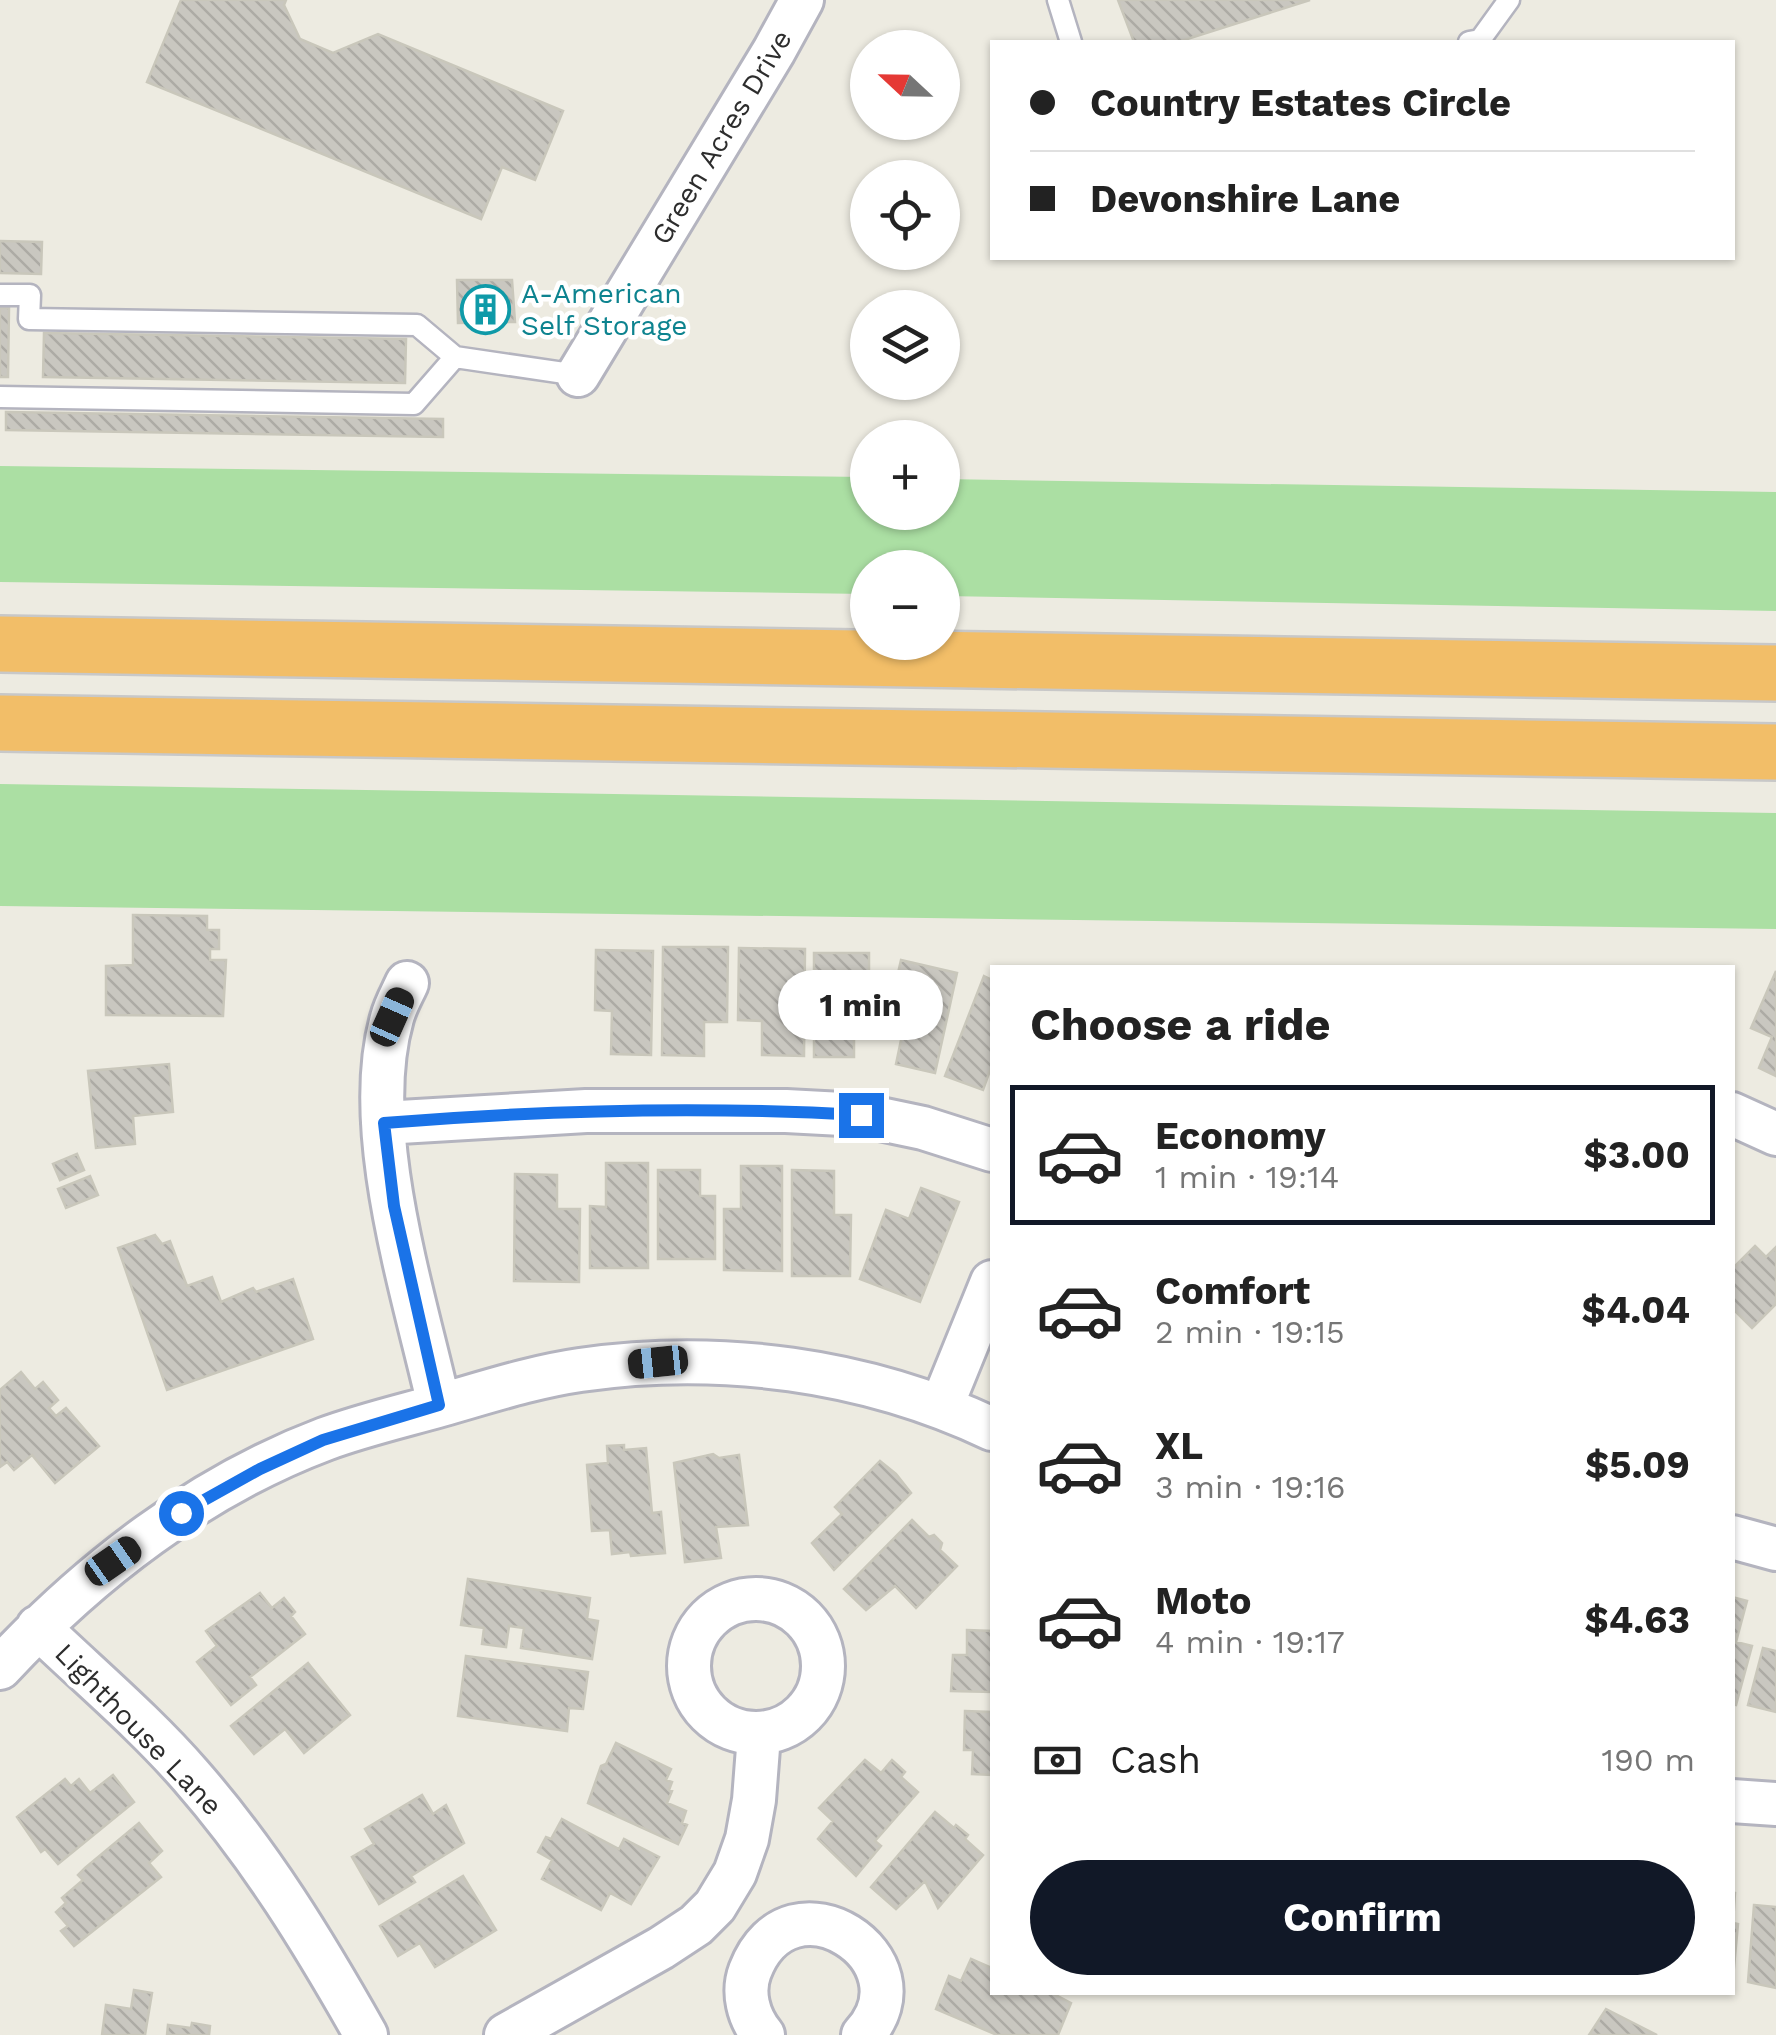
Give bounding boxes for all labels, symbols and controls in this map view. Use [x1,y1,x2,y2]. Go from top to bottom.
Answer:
street label: Green Acres Drive [644,24,798,250]
north arrow [850,30,960,140]
map controls [850,30,960,660]
text: Country Estates Circle [1090,81,1511,125]
button: locate [850,160,960,270]
text: Devonshire Lane [1090,177,1400,221]
place label: A-American Self Storage [521,277,688,342]
building icon: A-American Self Storage [460,283,512,335]
button: layers [850,290,960,400]
button: + [850,420,960,530]
button: − [850,550,960,660]
callout: 1 min [778,970,944,1040]
car [366,983,418,1051]
text: 1 min [819,986,902,1024]
text: Choose a ride [1030,998,1330,1051]
route end [839,1093,884,1138]
icon: car [1035,1110,1125,1200]
text: Economy [1155,1114,1326,1158]
text: $3.00 [1584,1133,1690,1177]
text: 1 min · 19:14 [1155,1158,1339,1196]
icon: car [1035,1265,1125,1355]
text: Comfort [1155,1269,1310,1313]
text: $4.04 [1582,1288,1690,1332]
text: 2 min · 19:15 [1155,1313,1345,1351]
car [627,1344,689,1380]
icon: car [1035,1420,1125,1510]
text: XL [1155,1424,1203,1468]
text: $5.09 [1585,1443,1690,1487]
text: 3 min · 19:16 [1155,1468,1345,1506]
route start [159,1491,204,1536]
car [80,1532,146,1590]
icon: car [1035,1575,1125,1665]
text: Moto [1155,1579,1251,1623]
text: $4.63 [1585,1598,1690,1642]
text: 4 min · 19:17 [1155,1623,1345,1661]
street label: Lighthouse Lane [48,1637,229,1822]
icon: cash [1030,1733,1085,1788]
text: Cash [1110,1738,1201,1782]
text: 190 m [1601,1741,1695,1779]
button: Confirm [1030,1860,1695,1975]

